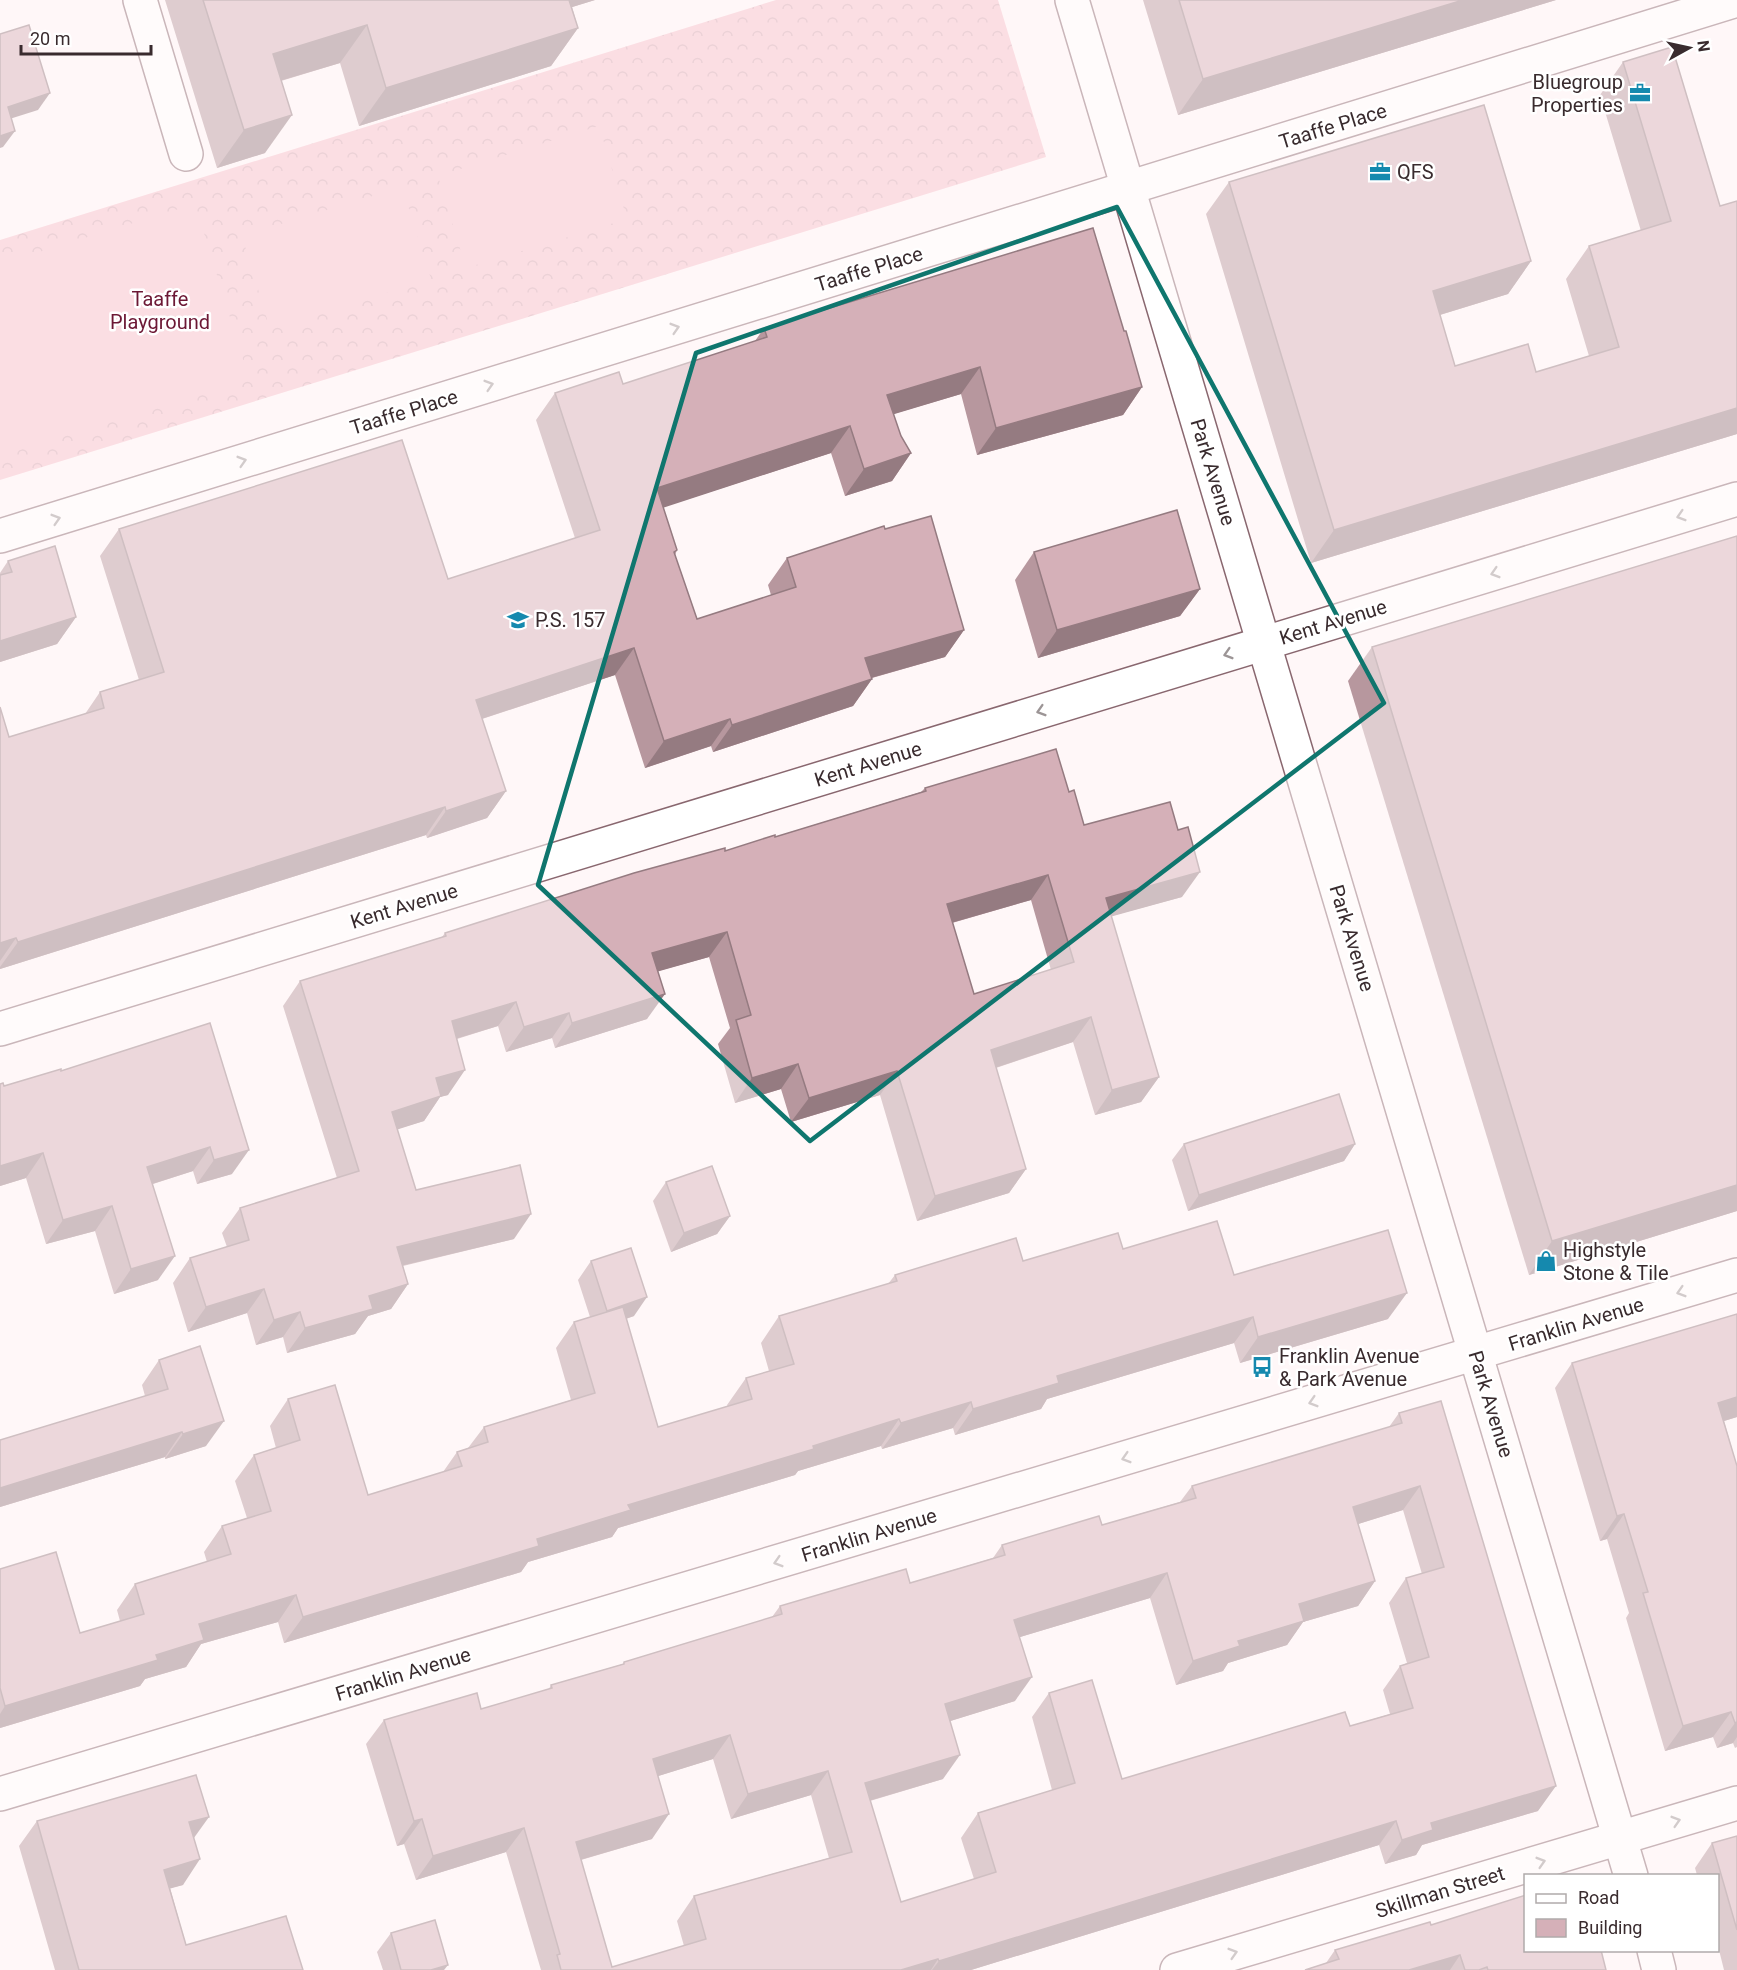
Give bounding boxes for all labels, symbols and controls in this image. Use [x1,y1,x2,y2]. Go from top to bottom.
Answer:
scale bar [21,18,152,56]
north arrow [1659,18,1719,78]
text: 20 m [30,28,70,49]
text: N [1693,39,1714,53]
place label: Bluegroup Properties [1531,70,1623,117]
office icon: Bluegroup Properties [1628,81,1652,105]
street label: Taaffe Place [1276,98,1390,154]
office icon: QFS [1368,160,1392,184]
place label: QFS [1397,160,1434,184]
street label: Taaffe Place [812,241,926,297]
park label: Taaffe Playground [110,287,210,334]
one-way arrow [669,323,680,335]
one-way arrow [483,380,494,393]
street label: Taaffe Place [347,384,461,440]
street label: Park Avenue [1185,416,1241,528]
one-way arrow [236,456,247,468]
one-way arrow [1676,509,1687,521]
one-way arrow [50,514,61,526]
one-way arrow [1490,566,1501,578]
street label: Kent Avenue [1276,594,1390,650]
school or university icon: P.S. 157 [506,608,530,632]
place label: P.S. 157 [535,608,606,632]
one-way arrow [1223,647,1234,659]
one-way arrow [1036,704,1047,716]
street label: Kent Avenue [811,736,925,792]
street label: Kent Avenue [347,878,461,934]
street label: Park Avenue [1324,882,1380,994]
place label: Highstyle Stone & Tile [1563,1238,1669,1285]
shop icon: Highstyle Stone & Tile [1534,1249,1558,1273]
one-way arrow [1676,1285,1687,1297]
street label: Franklin Avenue [1505,1292,1647,1356]
place label: Franklin Avenue & Park Avenue [1279,1344,1419,1391]
street label: Park Avenue [1463,1348,1519,1460]
bus stop icon: Franklin Avenue & Park Avenue [1250,1355,1274,1379]
one-way arrow [1308,1395,1319,1407]
one-way arrow [1121,1451,1132,1463]
street label: Franklin Avenue [798,1503,940,1567]
one-way arrow [773,1555,784,1567]
street label: Franklin Avenue [332,1642,474,1706]
one-way arrow [1670,1816,1681,1828]
one-way arrow [1535,1857,1546,1869]
street label: Skillman Street [1373,1861,1507,1923]
legend [1524,1874,1719,1952]
text: Road [1578,1887,1619,1908]
text: Building [1578,1917,1642,1938]
one-way arrow [1228,1948,1238,1960]

